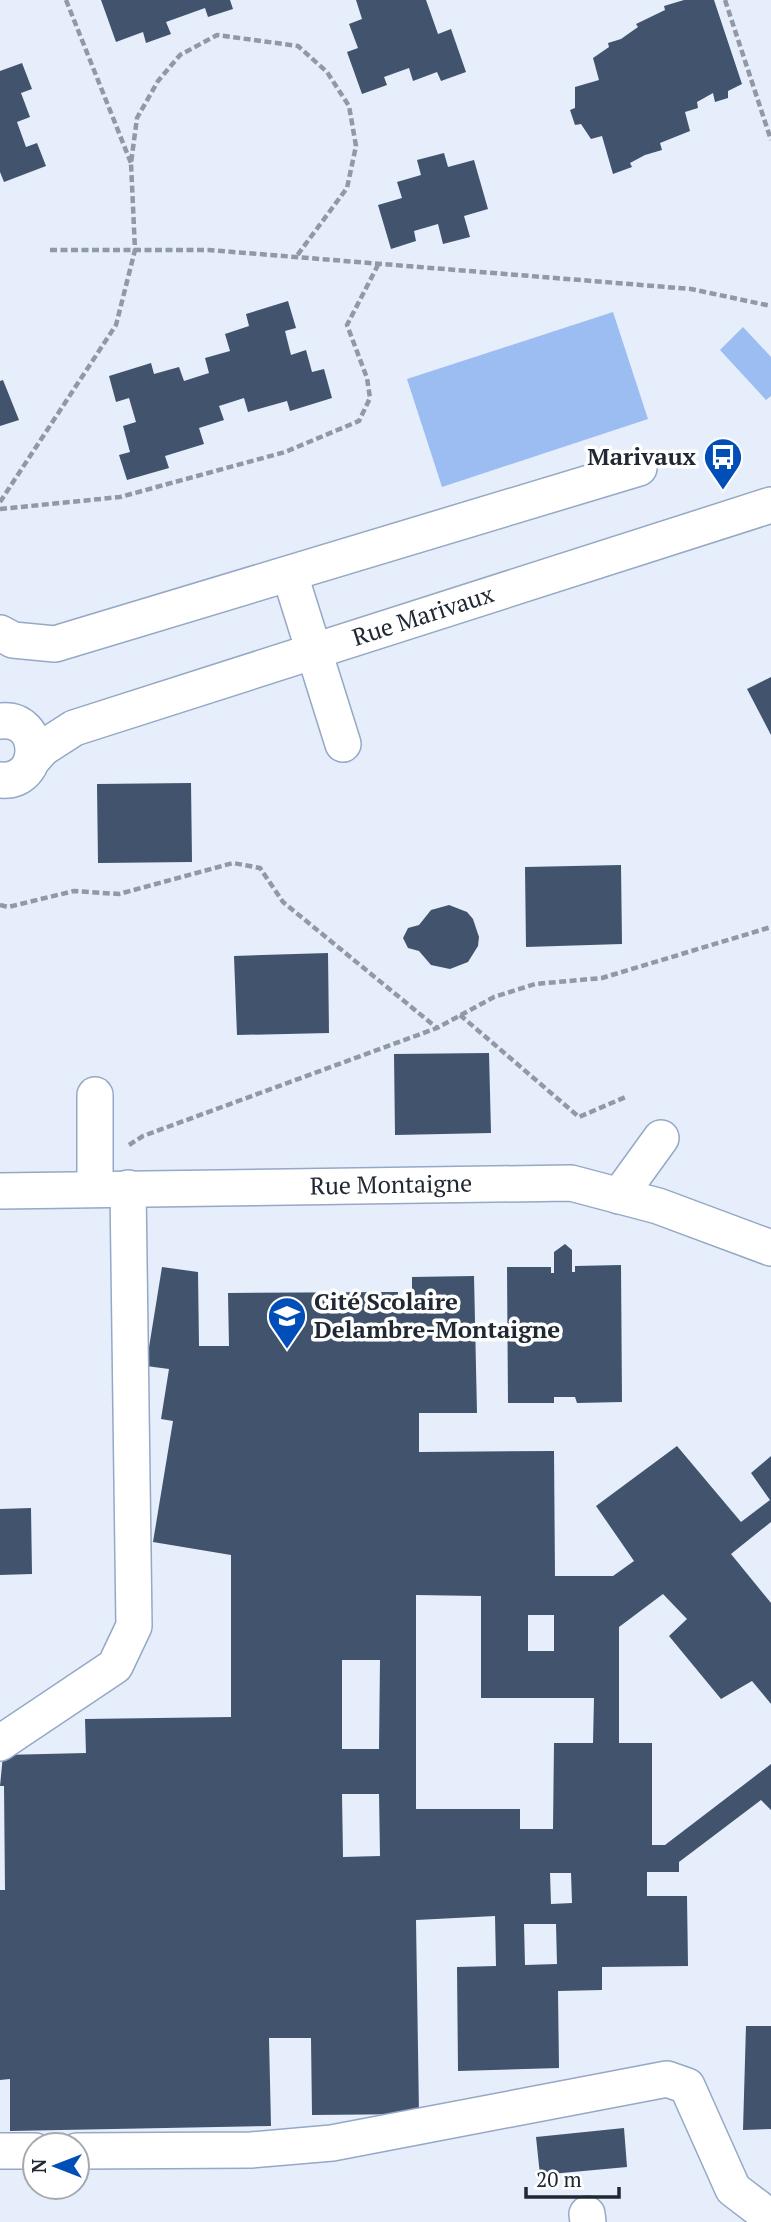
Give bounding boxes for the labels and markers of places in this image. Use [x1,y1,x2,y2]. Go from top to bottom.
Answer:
bus stop icon: Marivaux [702,436,744,491]
place label: Marivaux [587,440,697,472]
place label: Cité Scolaire Delambre-Montaigne [314,1285,560,1345]
school or university icon: Cité Scolaire Delambre-Montaigne [266,1295,308,1350]

